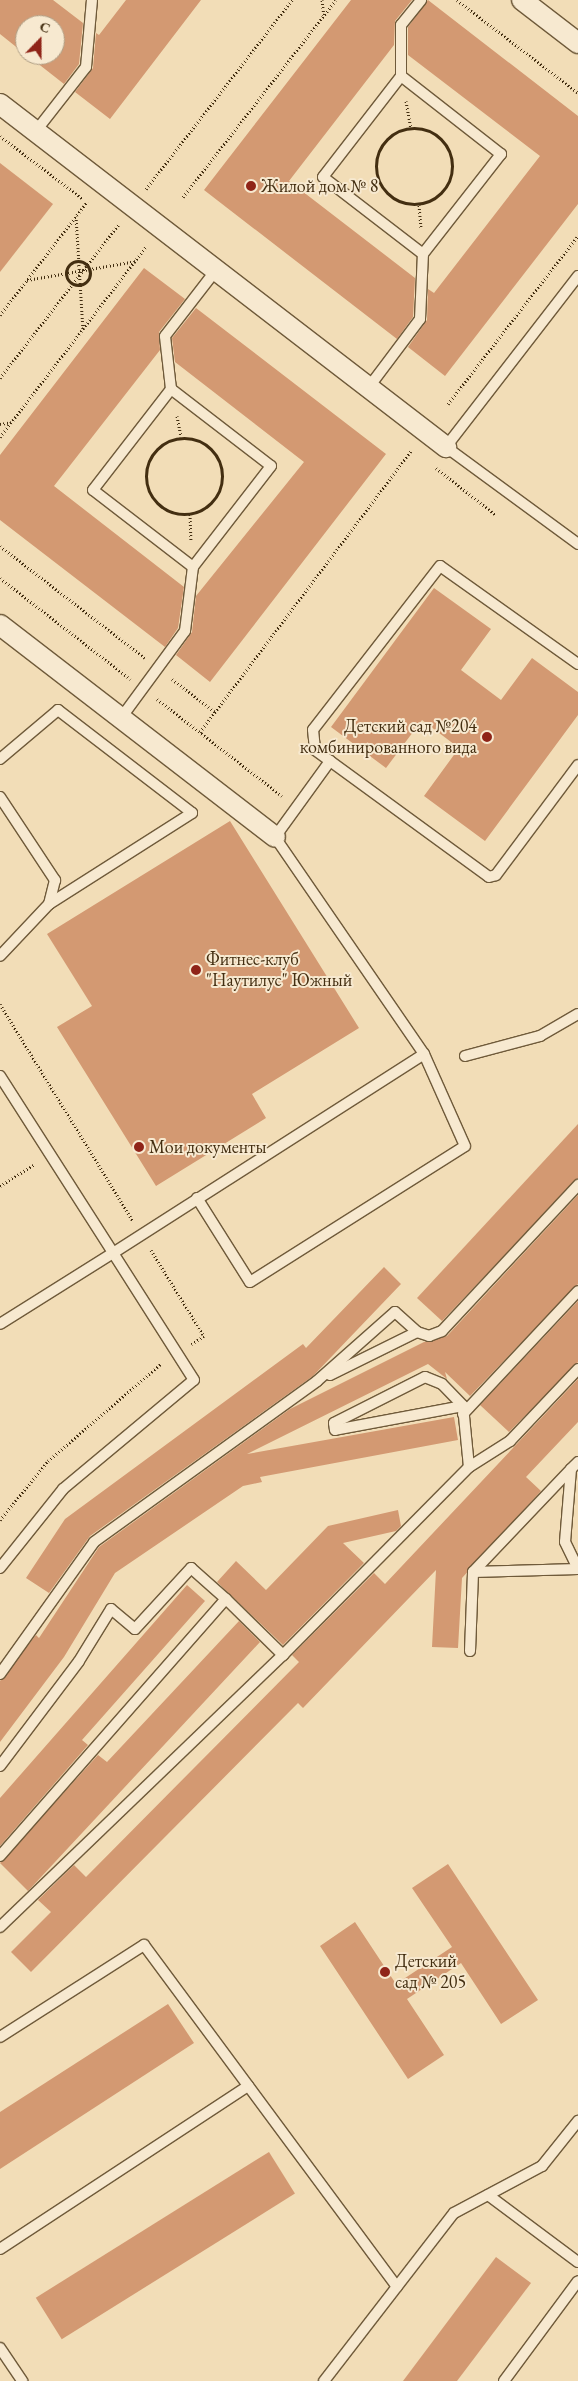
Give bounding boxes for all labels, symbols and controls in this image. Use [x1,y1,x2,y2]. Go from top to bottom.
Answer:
north arrow [15,15,65,65]
text: С [37,17,53,37]
place label: Жилой дом № 8 [261,175,378,197]
marker: Жилой дом № 8 [245,180,257,192]
place label: Детский сад №204 комбинированного вида [300,716,477,759]
marker: Детский сад №204 комбинированного вида [481,731,493,743]
place label: Фитнес-клуб "Наутилус" Южный [206,949,352,992]
marker: Фитнес-клуб "Наутилус" Южный [190,964,202,976]
place label: Мои документы [149,1136,266,1158]
marker: Мои документы [133,1141,145,1153]
place label: Детский сад № 205 [395,1951,466,1994]
marker: Детский сад № 205 [379,1966,391,1978]

